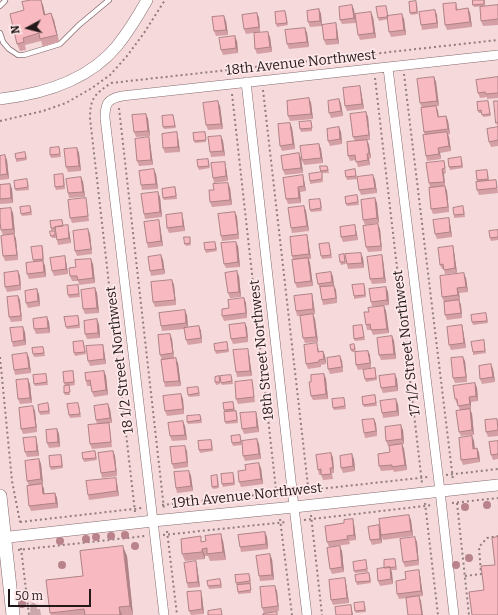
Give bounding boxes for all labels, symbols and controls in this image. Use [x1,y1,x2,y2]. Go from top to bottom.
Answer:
north arrow [8,8,48,48]
text: N [9,25,23,35]
street label: 18th Avenue Northwest [225,47,377,79]
street label: 17 1/2 Street Northwest [390,269,424,417]
street label: 18th Street Northwest [246,279,278,421]
street label: 18 1/2 Street Northwest [103,285,137,435]
street label: 19th Avenue Northwest [171,480,323,512]
scale bar [10,581,93,607]
text: 50 m [15,589,43,603]

